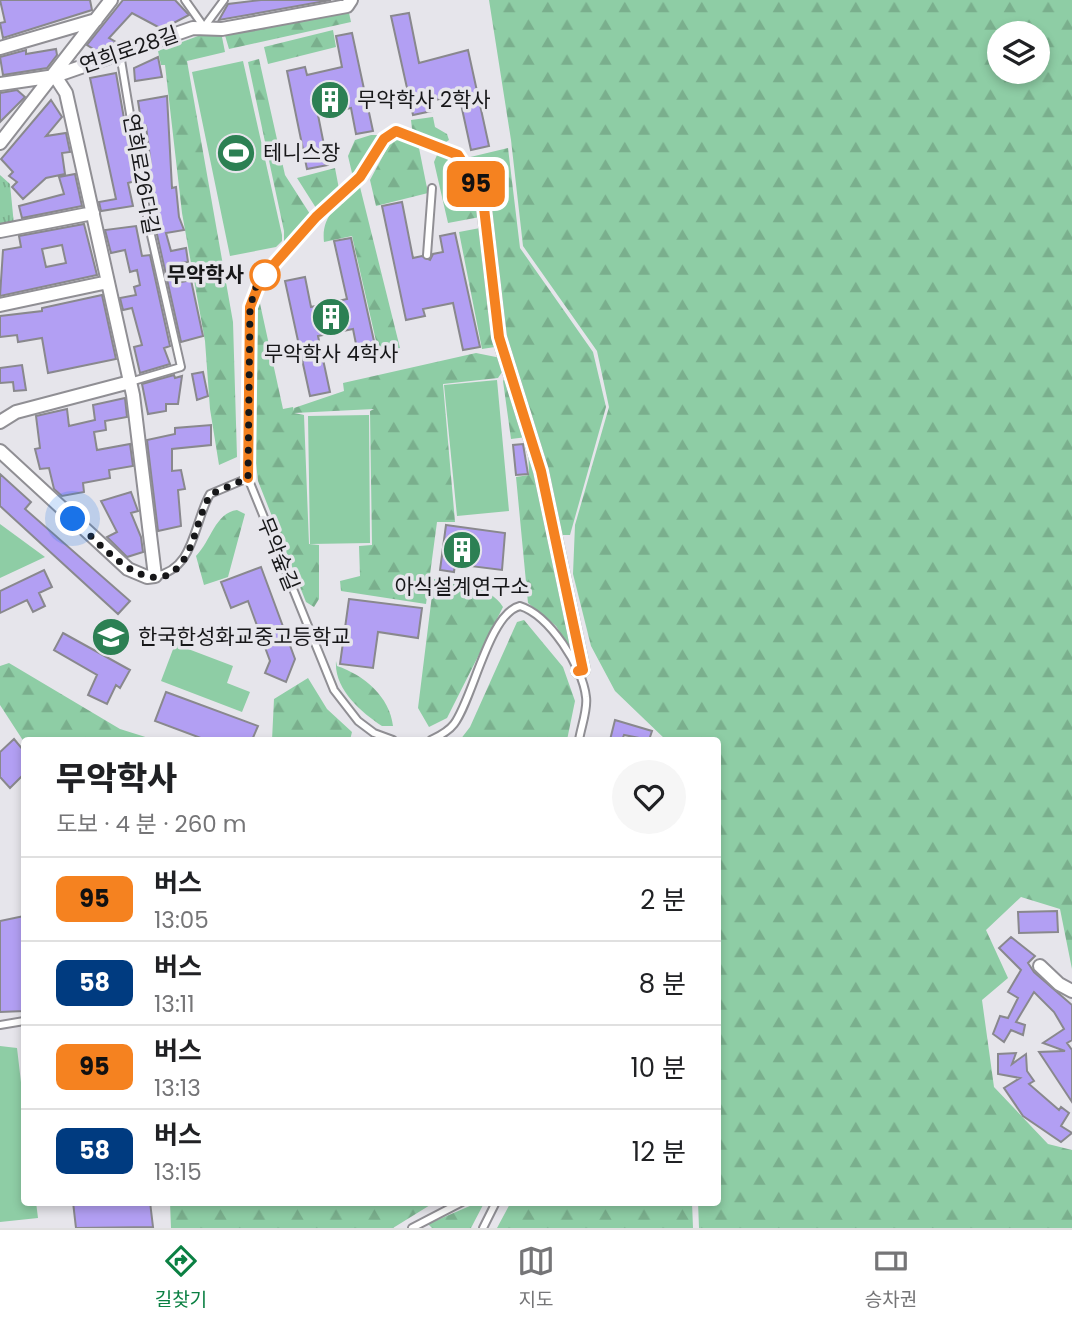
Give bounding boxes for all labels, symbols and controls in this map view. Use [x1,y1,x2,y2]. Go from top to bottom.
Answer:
street label: 연희로28길 [76,19,182,80]
map controls [987,21,1050,84]
button: layers [987,21,1050,84]
building icon: 무악학사 2학사 [309,79,351,121]
place label: 무악학사 2학사 [357,85,491,114]
street label: 연희로26다길 [117,111,166,237]
sports icon: 테니스장 [215,132,257,174]
place label: 테니스장 [263,138,340,167]
line badge: 95 [444,161,508,207]
text: 95 [461,167,491,200]
place label: 무악학사 [167,260,244,289]
marker: 무악학사 [250,260,280,290]
building icon: 무악학사 4학사 [310,296,352,338]
place label: 무악학사 4학사 [264,339,398,368]
your location [55,501,90,536]
street label: 무악숲길 [251,513,306,595]
building icon: 아식설계연구소 [441,529,483,571]
place label: 아식설계연구소 [394,572,530,601]
school or university icon: 한국한성화교중고등학교 [90,616,132,658]
place label: 한국한성화교중고등학교 [138,622,351,651]
text: 무악학사 [56,755,177,802]
button: heart [612,760,686,834]
text: 도보 · 4 분 · 260 m [56,808,247,840]
text: 버스 [154,865,202,901]
text: 95 [79,882,110,915]
text: 2 분 [640,882,686,918]
text: 13:05 [154,904,209,936]
text: 버스 [154,949,202,985]
text: 58 [79,966,110,999]
text: 8 분 [639,966,686,1002]
text: 13:11 [154,988,195,1020]
text: 버스 [154,1033,202,1069]
text: 95 [79,1050,110,1083]
text: 10 분 [630,1050,686,1086]
text: 13:13 [154,1072,201,1104]
text: 버스 [154,1117,202,1153]
text: 58 [79,1134,110,1167]
text: 12 분 [632,1134,686,1170]
text: 13:15 [154,1156,202,1188]
tab: 길찾기 [155,1242,207,1314]
tab: 지도 [517,1242,555,1314]
tab: 승차권 [865,1242,917,1314]

